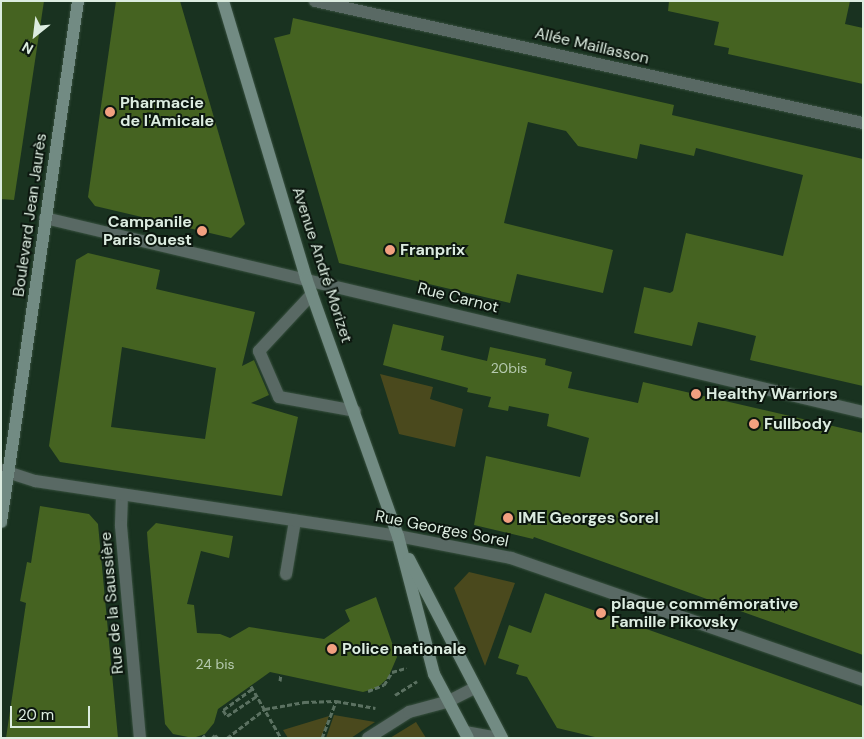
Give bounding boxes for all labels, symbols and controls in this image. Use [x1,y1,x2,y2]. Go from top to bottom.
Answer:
north arrow [10,10,60,60]
street label: Allée Maillasson [533,24,651,68]
text: N [19,38,37,58]
place label: Pharmacie de l'Amicale [120,93,214,131]
marker: Pharmacie de l'Amicale [104,106,116,118]
street label: Boulevard Jean Jaurès [9,132,51,298]
street label: Avenue André Morizet [288,185,356,345]
place label: Campanile Paris Ouest [103,212,192,250]
marker: Campanile Paris Ouest [196,225,208,237]
place label: Franprix [400,240,465,260]
marker: Franprix [384,244,396,256]
street label: Rue Carnot [416,279,500,317]
house number: 20bis [491,360,527,376]
place label: Healthy Warriors [706,384,838,404]
marker: Healthy Warriors [690,388,702,400]
place label: Fullbody [764,414,832,434]
marker: Fullbody [748,418,760,430]
street label: Rue Georges Sorel [374,507,510,551]
place label: IME Georges Sorel [518,508,659,528]
marker: IME Georges Sorel [502,512,514,524]
street label: Rue de la Saussière [96,531,128,675]
place label: plaque commémorative Famille Pikovsky [611,594,798,632]
marker: plaque commémorative Famille Pikovsky [595,607,607,619]
place label: Police nationale [342,639,466,659]
marker: Police nationale [326,643,338,655]
house number: 24 bis [195,656,235,672]
scale bar [12,696,92,728]
text: 20 m [18,705,54,725]

